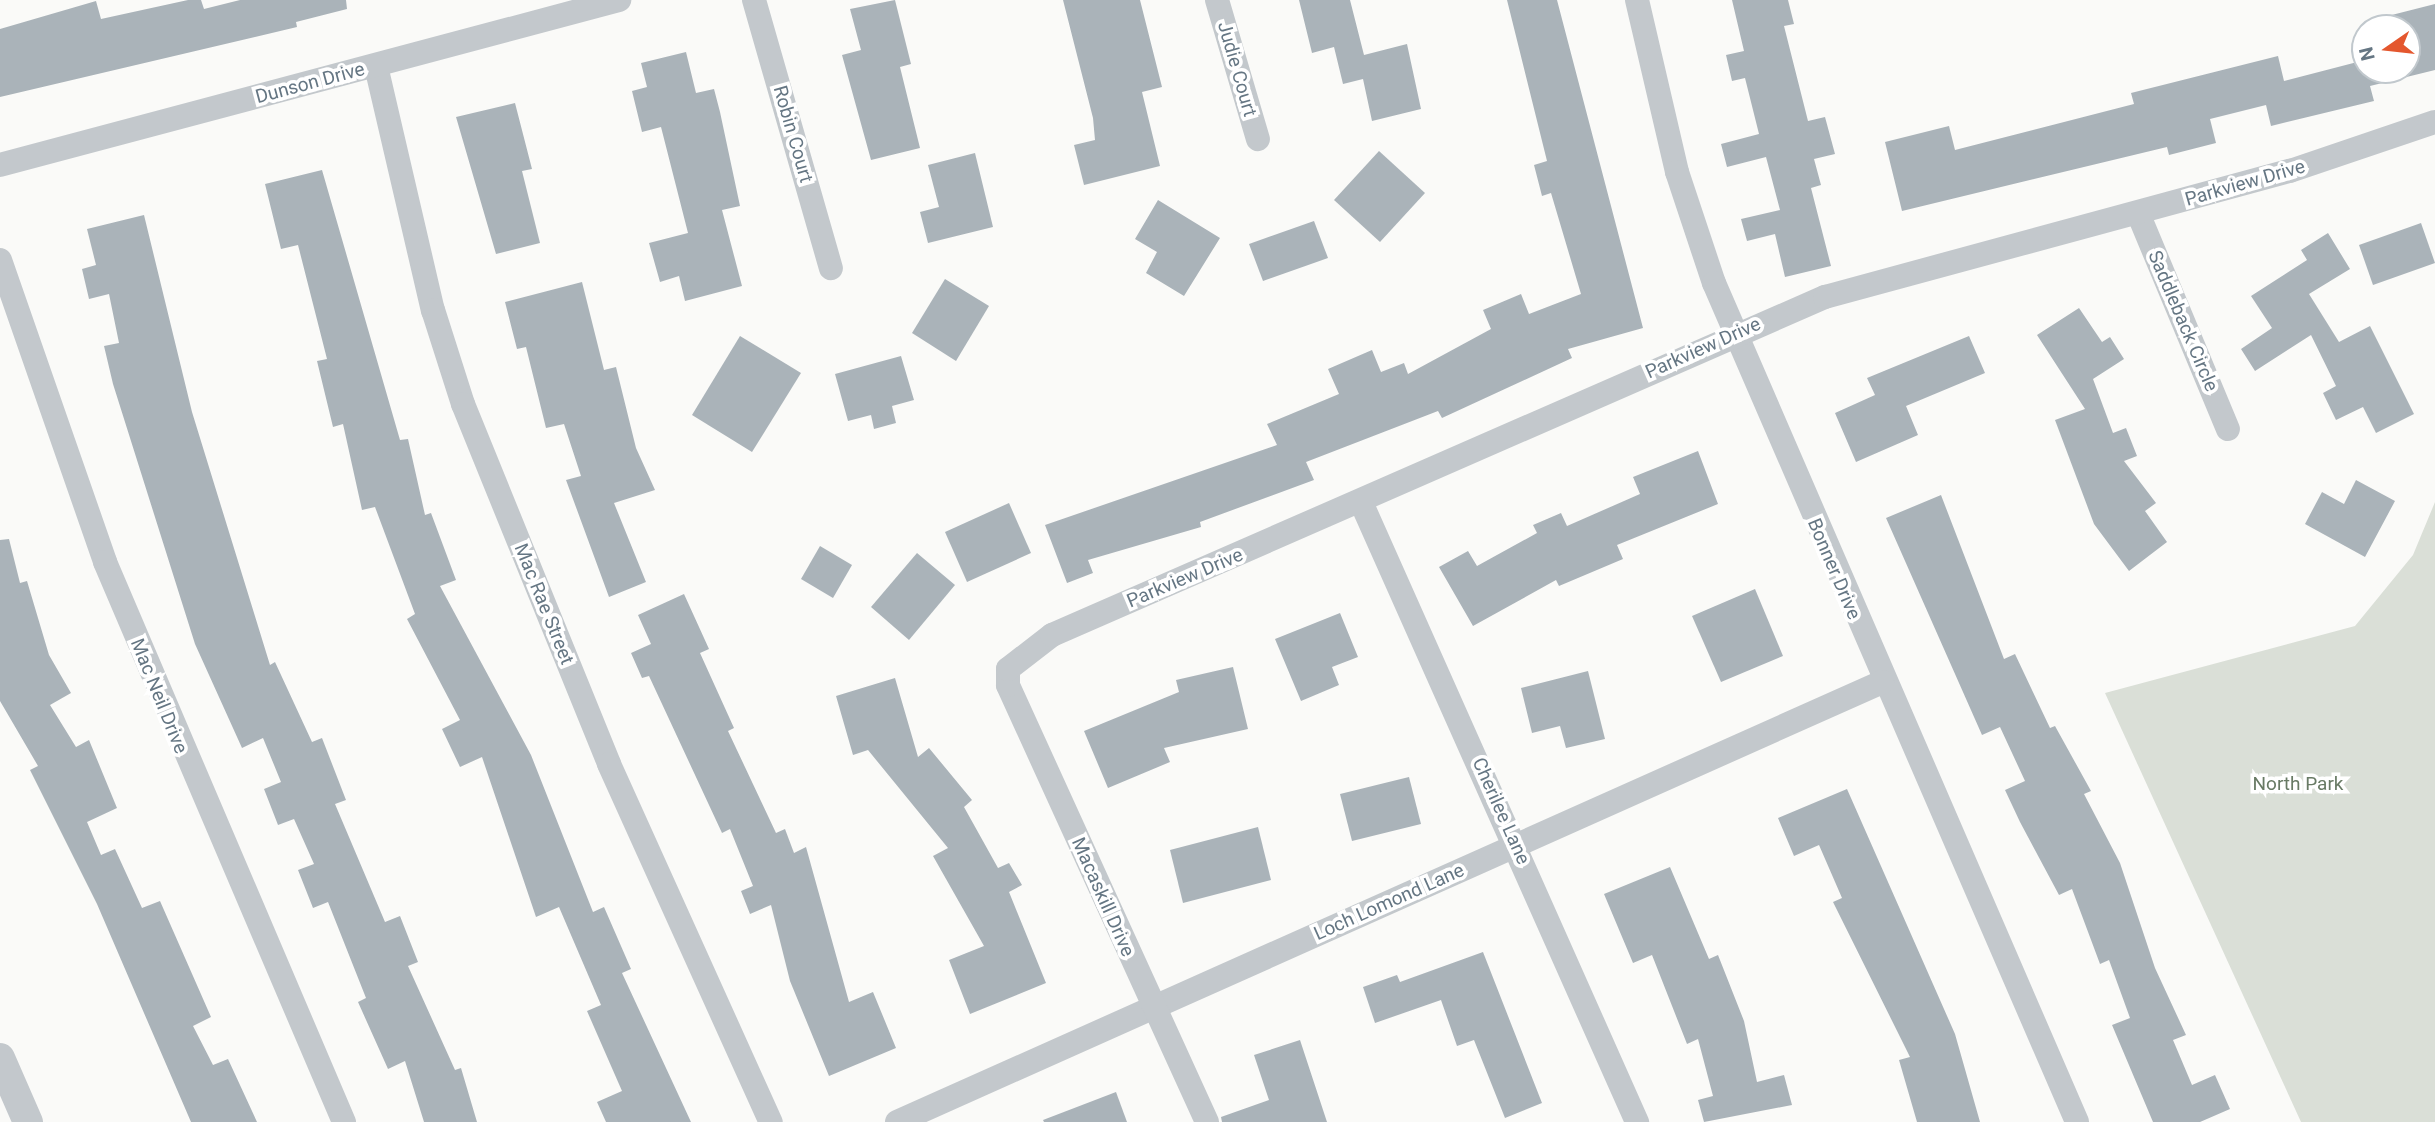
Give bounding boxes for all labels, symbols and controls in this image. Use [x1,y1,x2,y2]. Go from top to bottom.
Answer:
north arrow [2351,14,2421,84]
street label: Judie Court [1213,19,1261,119]
text: N [2354,44,2380,63]
street label: Dunson Drive [253,57,367,109]
street label: Robin Court [768,83,818,185]
street label: Parkview Drive [2182,155,2308,211]
street label: Saddleback Circle [2143,247,2223,395]
street label: Parkview Drive [1642,312,1764,384]
street label: Bonner Drive [1802,515,1866,623]
street label: Mac Rae Street [509,540,579,668]
street label: Parkview Drive [1124,543,1246,613]
street label: Mac Neil Drive [126,635,192,757]
street label: Cherilee Lane [1467,754,1535,868]
park label: North Park [2253,773,2343,795]
street label: Macaskill Drive [1067,834,1139,960]
street label: Loch Lomond Lane [1310,859,1468,945]

